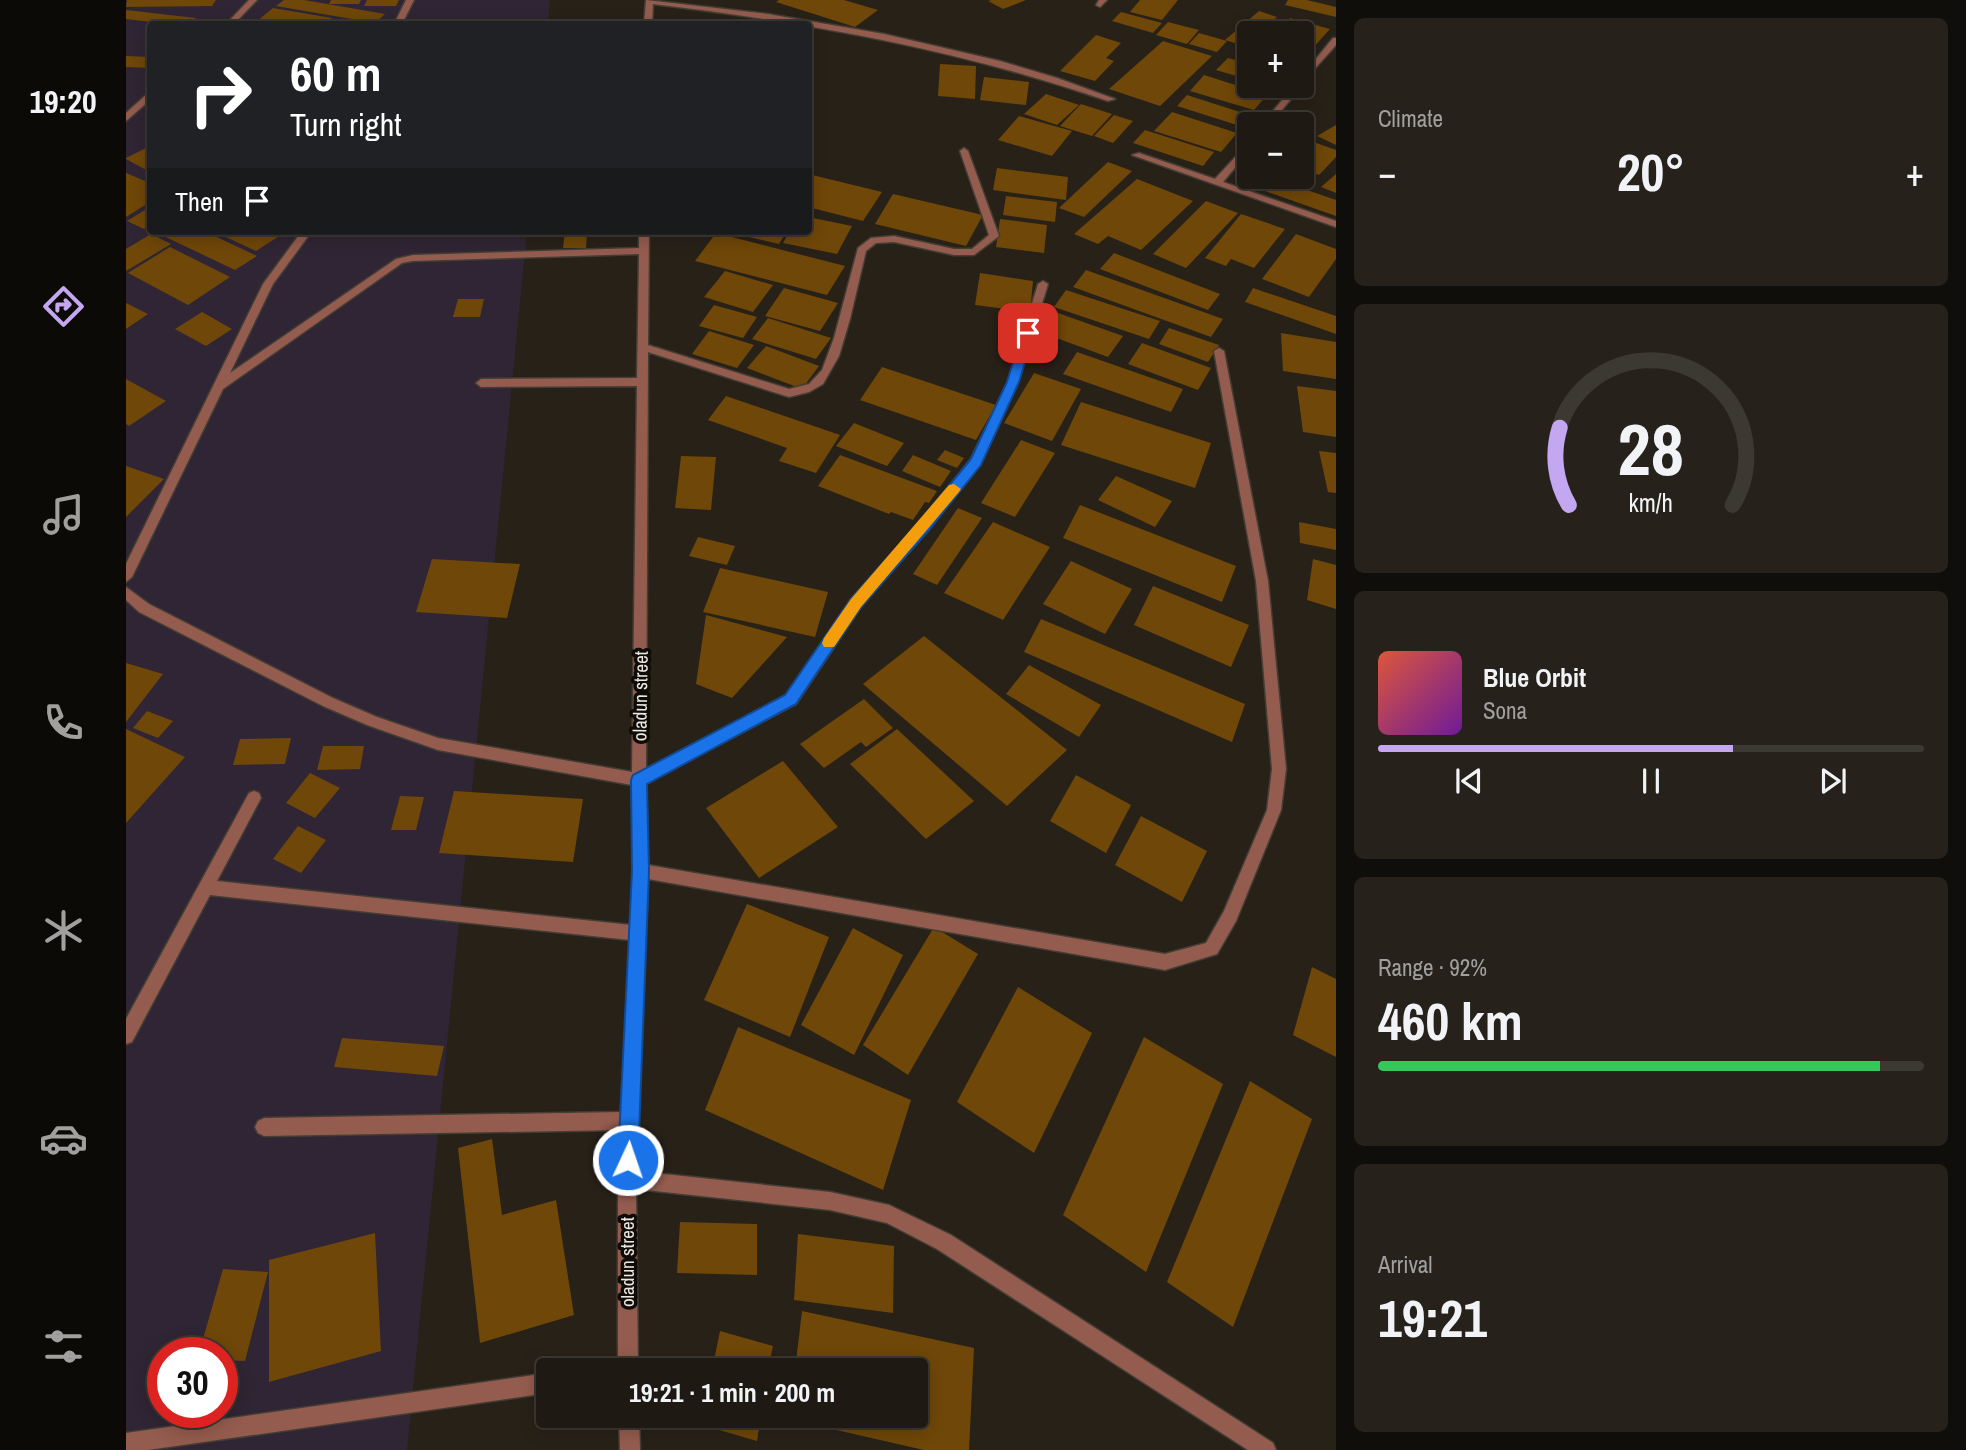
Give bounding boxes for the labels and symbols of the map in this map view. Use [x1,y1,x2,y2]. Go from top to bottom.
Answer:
pin [998,303,1058,363]
street label: oladun street [626,650,654,741]
position arrow [591,1123,665,1197]
street label: oladun street [614,1216,640,1307]
speed limit sign: 30 [147,1337,238,1428]

